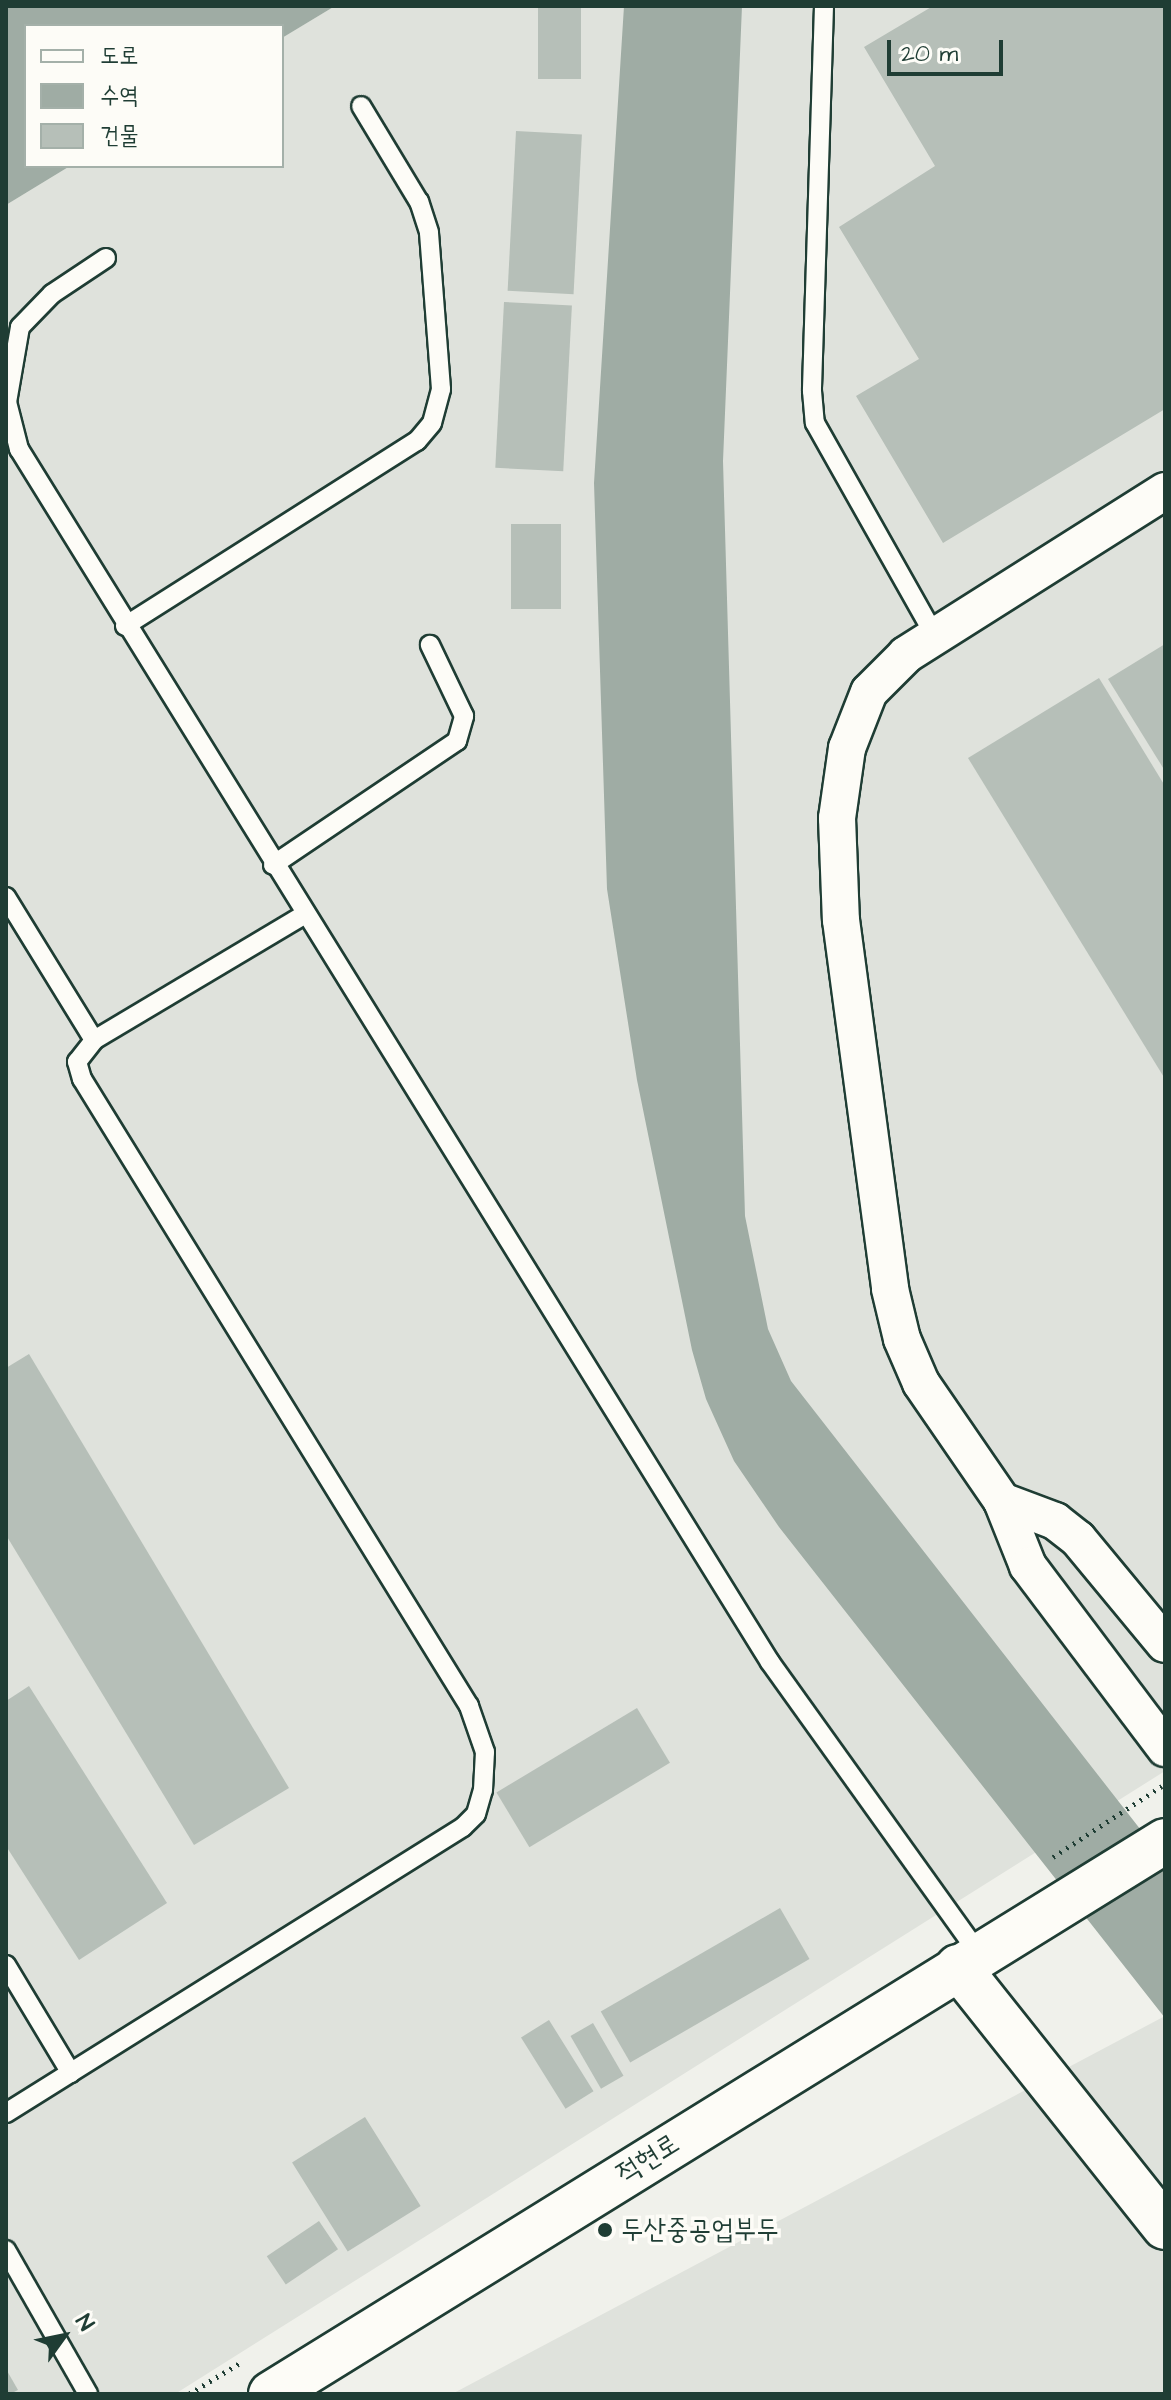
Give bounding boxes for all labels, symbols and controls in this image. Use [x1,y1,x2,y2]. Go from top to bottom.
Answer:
legend [24,24,284,168]
scale bar [891,24,1007,74]
text: 20 m [901,37,958,71]
text: 도로 [100,39,139,73]
text: 수역 [100,79,139,113]
text: 건물 [100,119,139,153]
street label: 적현로 [610,2127,686,2191]
place label: 두산중공업부두 [621,2213,779,2247]
marker: 두산중공업부두 [596,2221,614,2239]
north arrow [24,2296,104,2376]
text: N [68,2308,101,2337]

